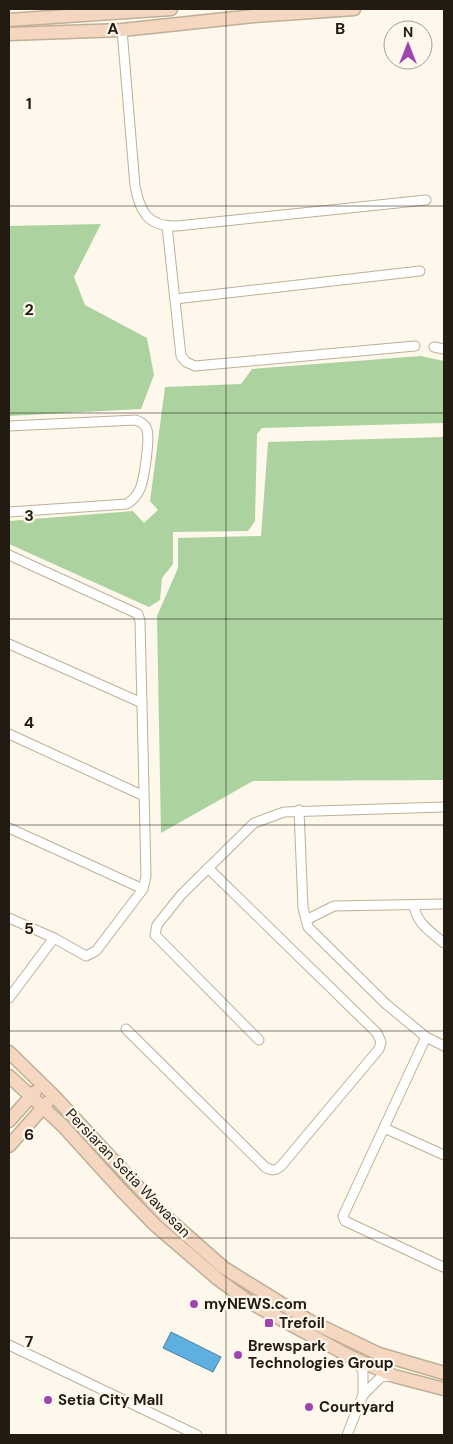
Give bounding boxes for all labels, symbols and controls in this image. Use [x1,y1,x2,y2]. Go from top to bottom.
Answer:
text: A [107,18,119,39]
text: B [335,18,345,39]
north arrow [383,20,433,70]
text: N [403,23,413,41]
text: 1 [26,93,32,114]
text: 2 [24,299,34,320]
text: 3 [24,505,34,526]
text: 4 [24,712,34,733]
text: 5 [24,918,34,939]
street label: Persiaran Setia Wawasan [61,1104,195,1242]
text: 6 [24,1124,34,1145]
place label: myNEWS.com [204,1294,307,1314]
marker: myNEWS.com [188,1298,200,1310]
place label: Trefoil [279,1313,325,1333]
marker: Trefoil [263,1317,275,1329]
text: 7 [25,1331,34,1352]
place label: Brewspark Technologies Group [248,1336,394,1373]
marker: Brewspark Technologies Group [232,1349,244,1361]
place label: Setia City Mall [58,1390,163,1410]
marker: Setia City Mall [42,1394,54,1406]
place label: Courtyard [319,1397,394,1417]
marker: Courtyard [303,1401,315,1413]

